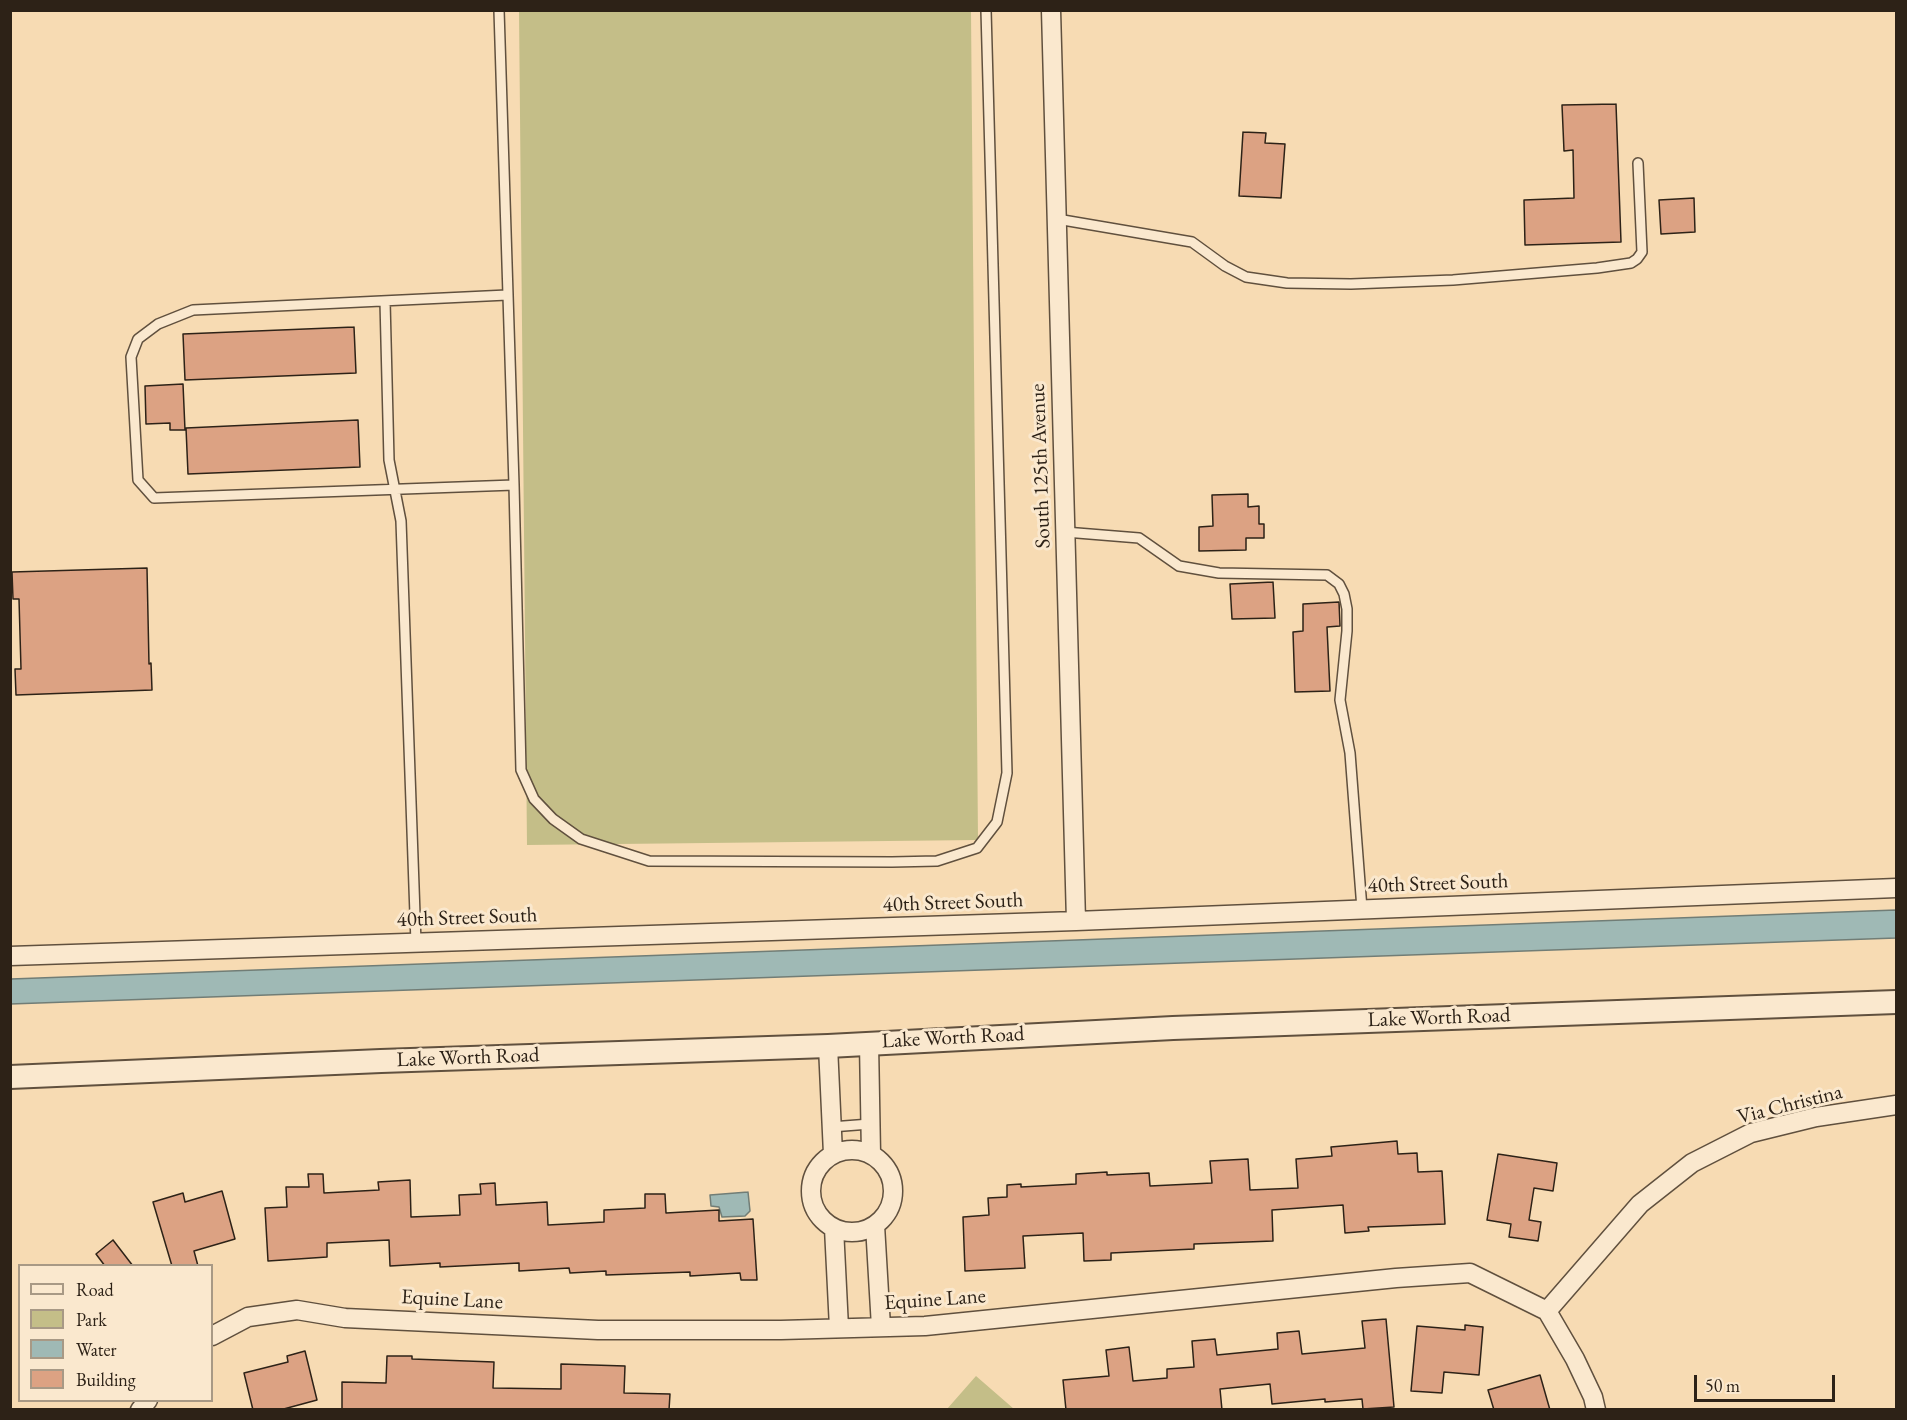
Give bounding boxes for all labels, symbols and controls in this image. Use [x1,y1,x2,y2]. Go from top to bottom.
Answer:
street label: South 125th Avenue [1026,383,1056,549]
street label: 40th Street South [1367,869,1509,899]
street label: 40th Street South [882,888,1024,918]
street label: 40th Street South [396,903,538,933]
street label: Lake Worth Road [1367,1003,1511,1033]
street label: Lake Worth Road [881,1022,1025,1054]
street label: Lake Worth Road [396,1043,540,1073]
street label: Via Christina [1735,1080,1845,1130]
legend [18,1264,213,1402]
text: Road [76,1278,114,1301]
street label: Equine Lane [883,1284,987,1316]
street label: Equine Lane [400,1285,504,1315]
text: Park [76,1308,107,1331]
text: Water [76,1338,117,1361]
scale bar [1697,1363,1838,1401]
text: Building [76,1368,136,1391]
text: 50 m [1705,1374,1740,1397]

